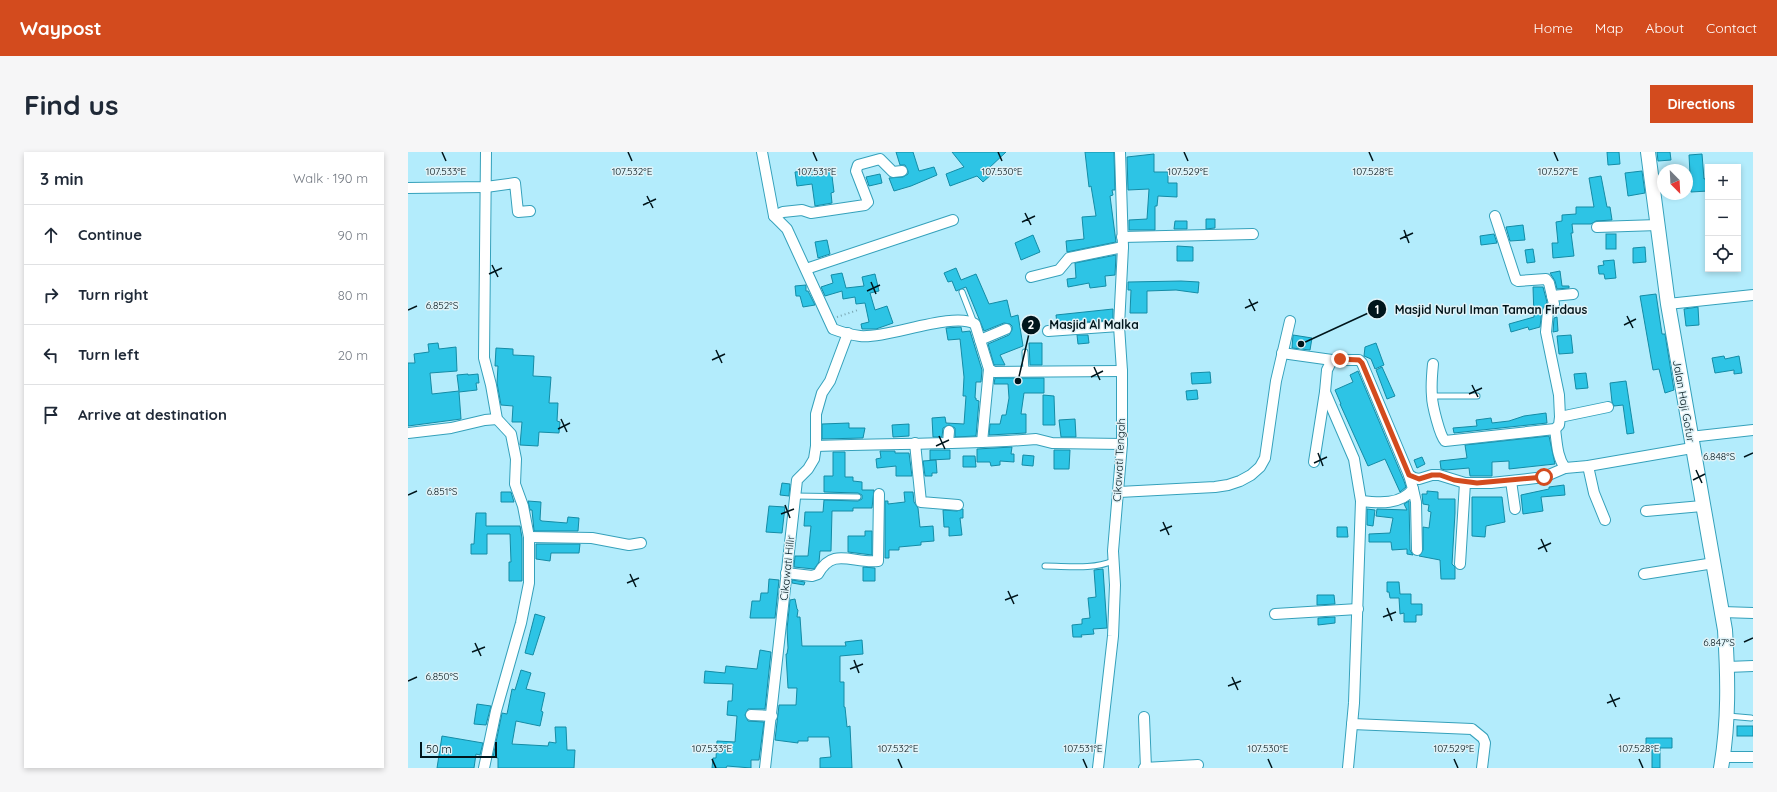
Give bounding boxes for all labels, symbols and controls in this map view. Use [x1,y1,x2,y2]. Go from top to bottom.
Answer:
text: Waypost [20,16,102,40]
text: Home [1534,19,1573,37]
text: Map [1595,19,1623,37]
text: About [1645,19,1684,37]
text: Contact [1706,19,1757,37]
button: Directions [1650,85,1753,123]
text: Find us [24,87,118,122]
north arrow [1657,164,1693,200]
map controls [1705,164,1741,272]
button: + [1705,164,1741,200]
text: 107.533°E [426,165,466,178]
text: 107.532°E [612,165,653,178]
text: 107.531°E [798,165,837,178]
text: 107.530°E [981,165,1023,178]
text: 107.529°E [1168,165,1209,178]
text: 107.528°E [1353,165,1394,178]
text: 107.527°E [1538,165,1578,178]
text: 3 min [40,168,84,189]
text: Walk · 190 m [293,170,368,186]
button: − [1705,200,1741,236]
icon: ahead [40,224,62,246]
text: Continue [78,225,142,244]
text: 90 m [338,227,368,243]
button: locate [1705,236,1741,272]
icon: right [40,284,62,306]
text: Turn right [78,285,149,304]
text: 80 m [338,287,368,303]
callout: Masjid Nurul Iman Taman Firdaus [1367,297,1595,321]
text: 6.852°S [426,299,459,312]
text: 1 [1375,302,1379,317]
text: Masjid Nurul Iman Taman Firdaus [1395,302,1587,317]
callout: Masjid Al Malka [1021,313,1147,337]
text: 2 [1028,317,1035,332]
text: Masjid Al Malka [1049,317,1139,332]
icon: left [40,344,62,366]
text: Turn left [78,345,140,364]
text: 20 m [338,347,368,363]
route end [1331,350,1349,368]
street label: Jalan Haji Gofur [1670,359,1698,444]
icon: arrive [40,404,62,426]
text: Arrive at destination [78,405,227,424]
street label: Cikawati Tengah [1110,418,1128,502]
text: 6.848°S [1703,450,1735,463]
route start [1535,468,1553,486]
text: 6.851°S [427,485,458,498]
street label: Cikawati Hilir [777,534,797,601]
text: 6.847°S [1703,636,1735,649]
text: 6.850°S [426,670,459,683]
scale bar [420,740,497,759]
text: 50 m [426,742,452,756]
text: 107.533°E [692,742,732,755]
text: 107.532°E [878,742,919,755]
text: 107.531°E [1064,742,1103,755]
text: 107.530°E [1247,742,1289,755]
text: 107.529°E [1434,742,1475,755]
text: 107.528°E [1619,742,1660,755]

